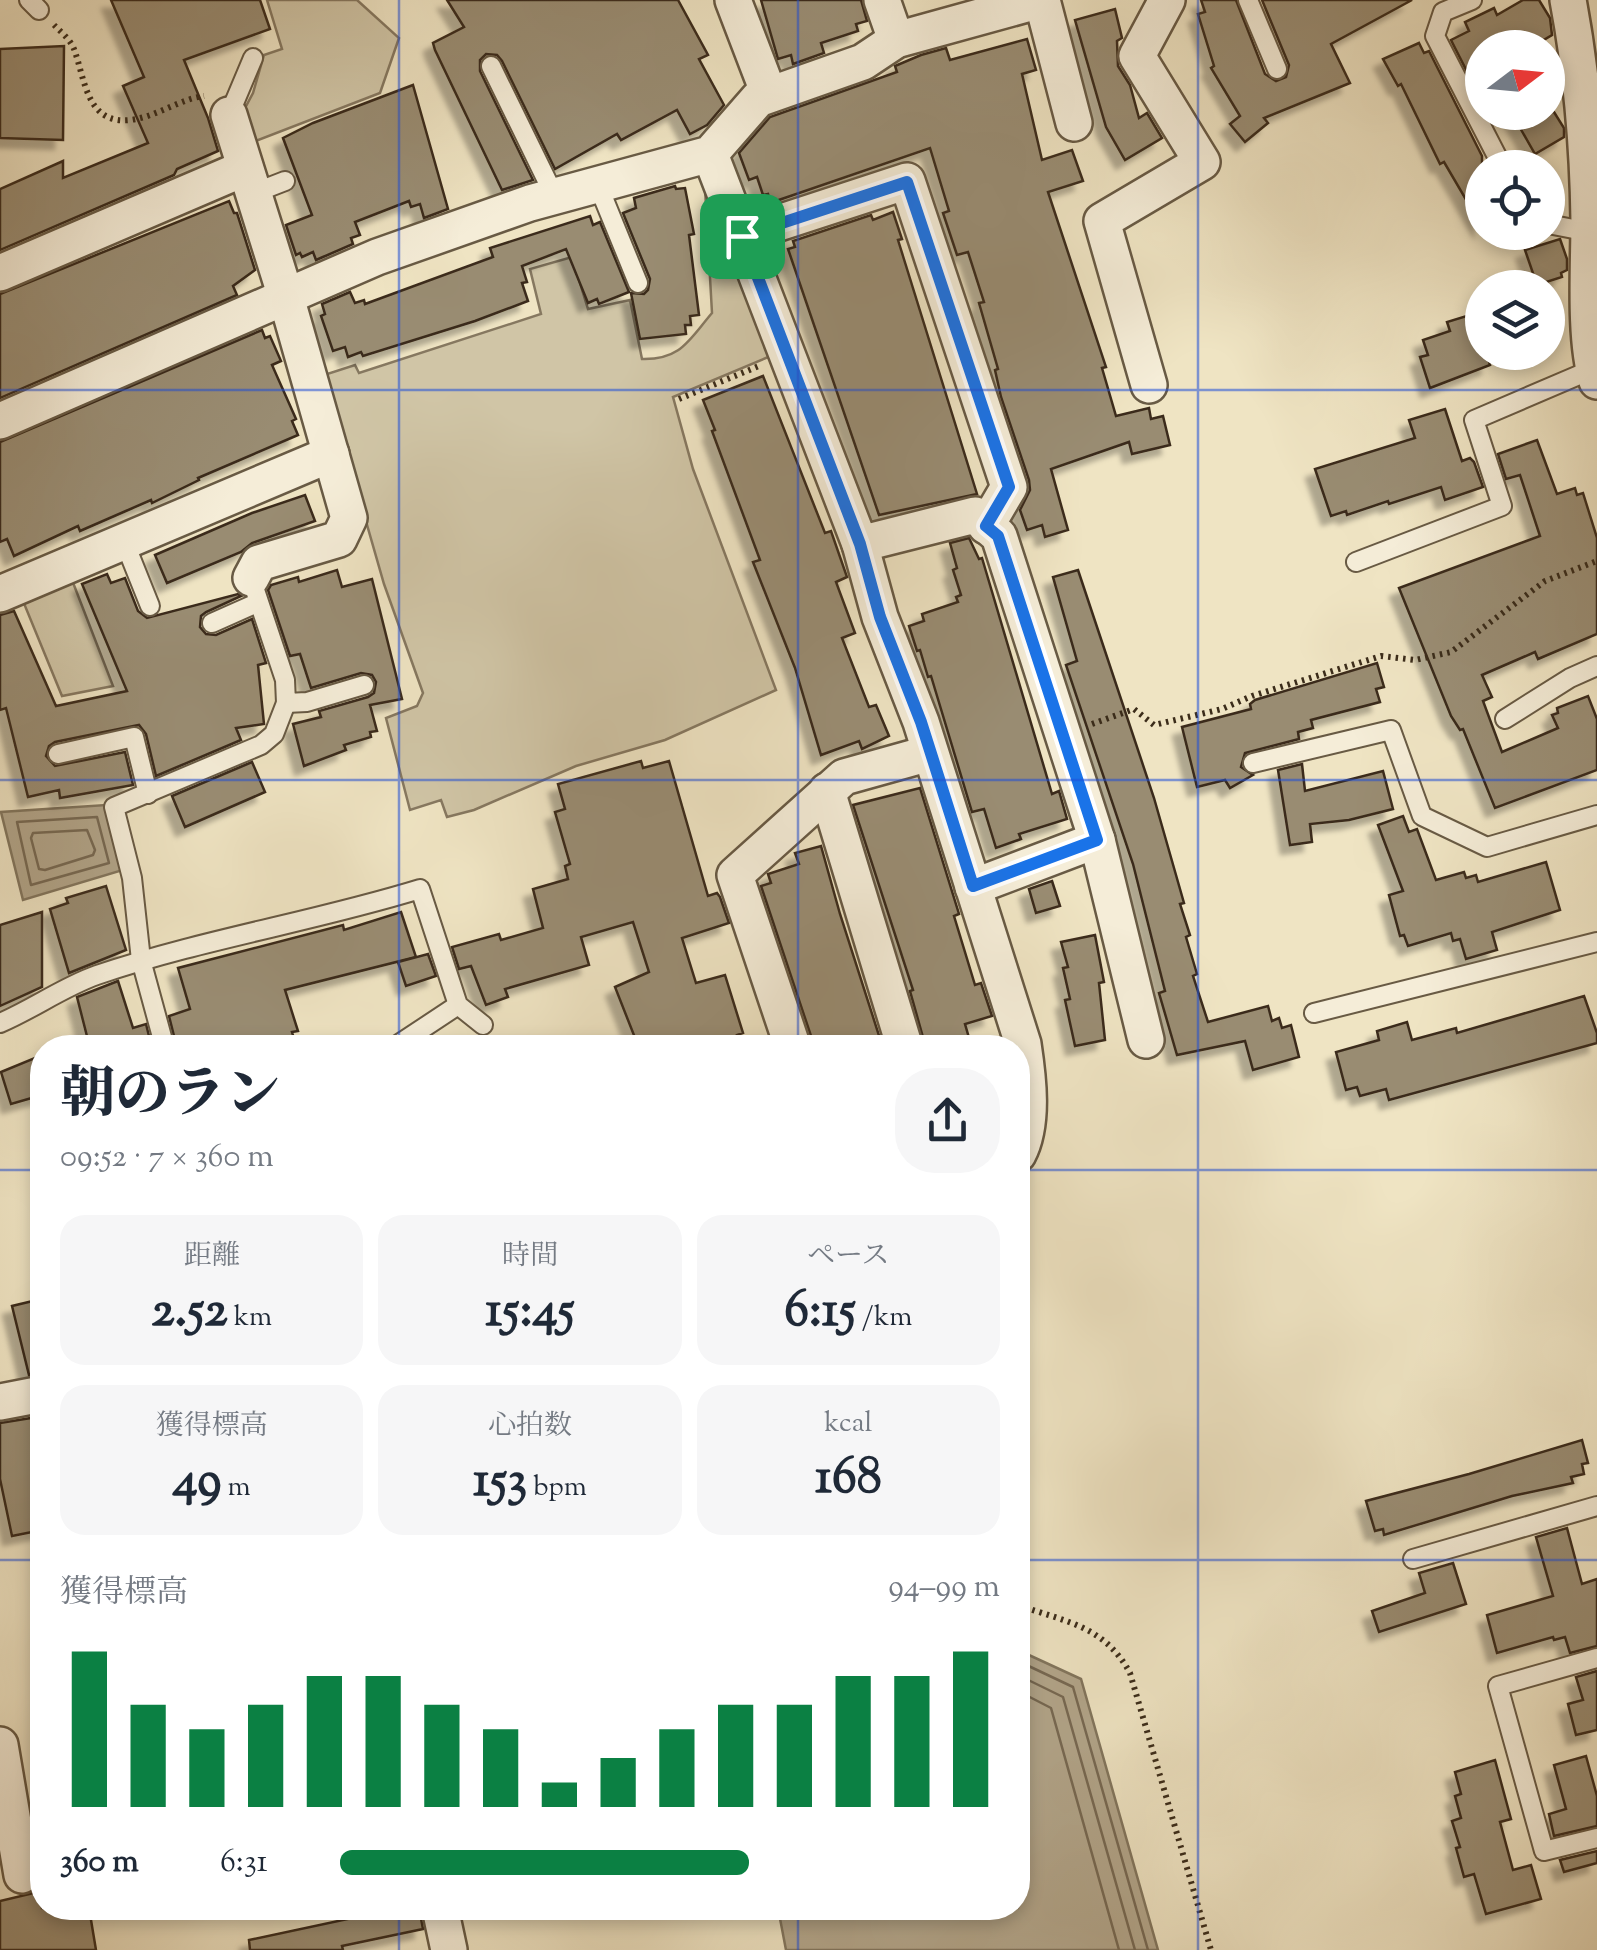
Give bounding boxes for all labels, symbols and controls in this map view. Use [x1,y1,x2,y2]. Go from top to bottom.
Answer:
north arrow [1465,30,1565,130]
map controls [1465,30,1565,370]
button: locate [1465,150,1565,250]
pin [700,194,785,279]
icon: arrive [715,209,770,264]
button: layers [1465,270,1565,370]
text: 朝のラン [60,1058,280,1137]
button: share [895,1068,1000,1173]
text: 09:52 · 7 × 360 m [60,1135,274,1181]
text: 距離 [184,1237,240,1277]
text: 時間 [502,1237,558,1277]
text: ペース [807,1237,890,1277]
text: 2.52 [151,1277,228,1349]
text: 15:45 [485,1277,575,1349]
text: 6:15 [784,1277,856,1349]
text: km [228,1298,272,1338]
text: /km [856,1298,912,1338]
text: kcal [824,1404,872,1444]
text: 獲得標高 [156,1407,268,1447]
text: 心拍数 [488,1407,572,1447]
text: 168 [815,1444,882,1516]
text: 49 [173,1447,222,1519]
text: 153 [473,1447,527,1519]
text: m [222,1468,251,1508]
text: bpm [527,1468,587,1508]
text: 94–99 m [888,1565,1000,1611]
text: 獲得標高 [60,1571,188,1617]
text: 360 m [60,1840,139,1886]
text: 6:31 [220,1840,268,1886]

